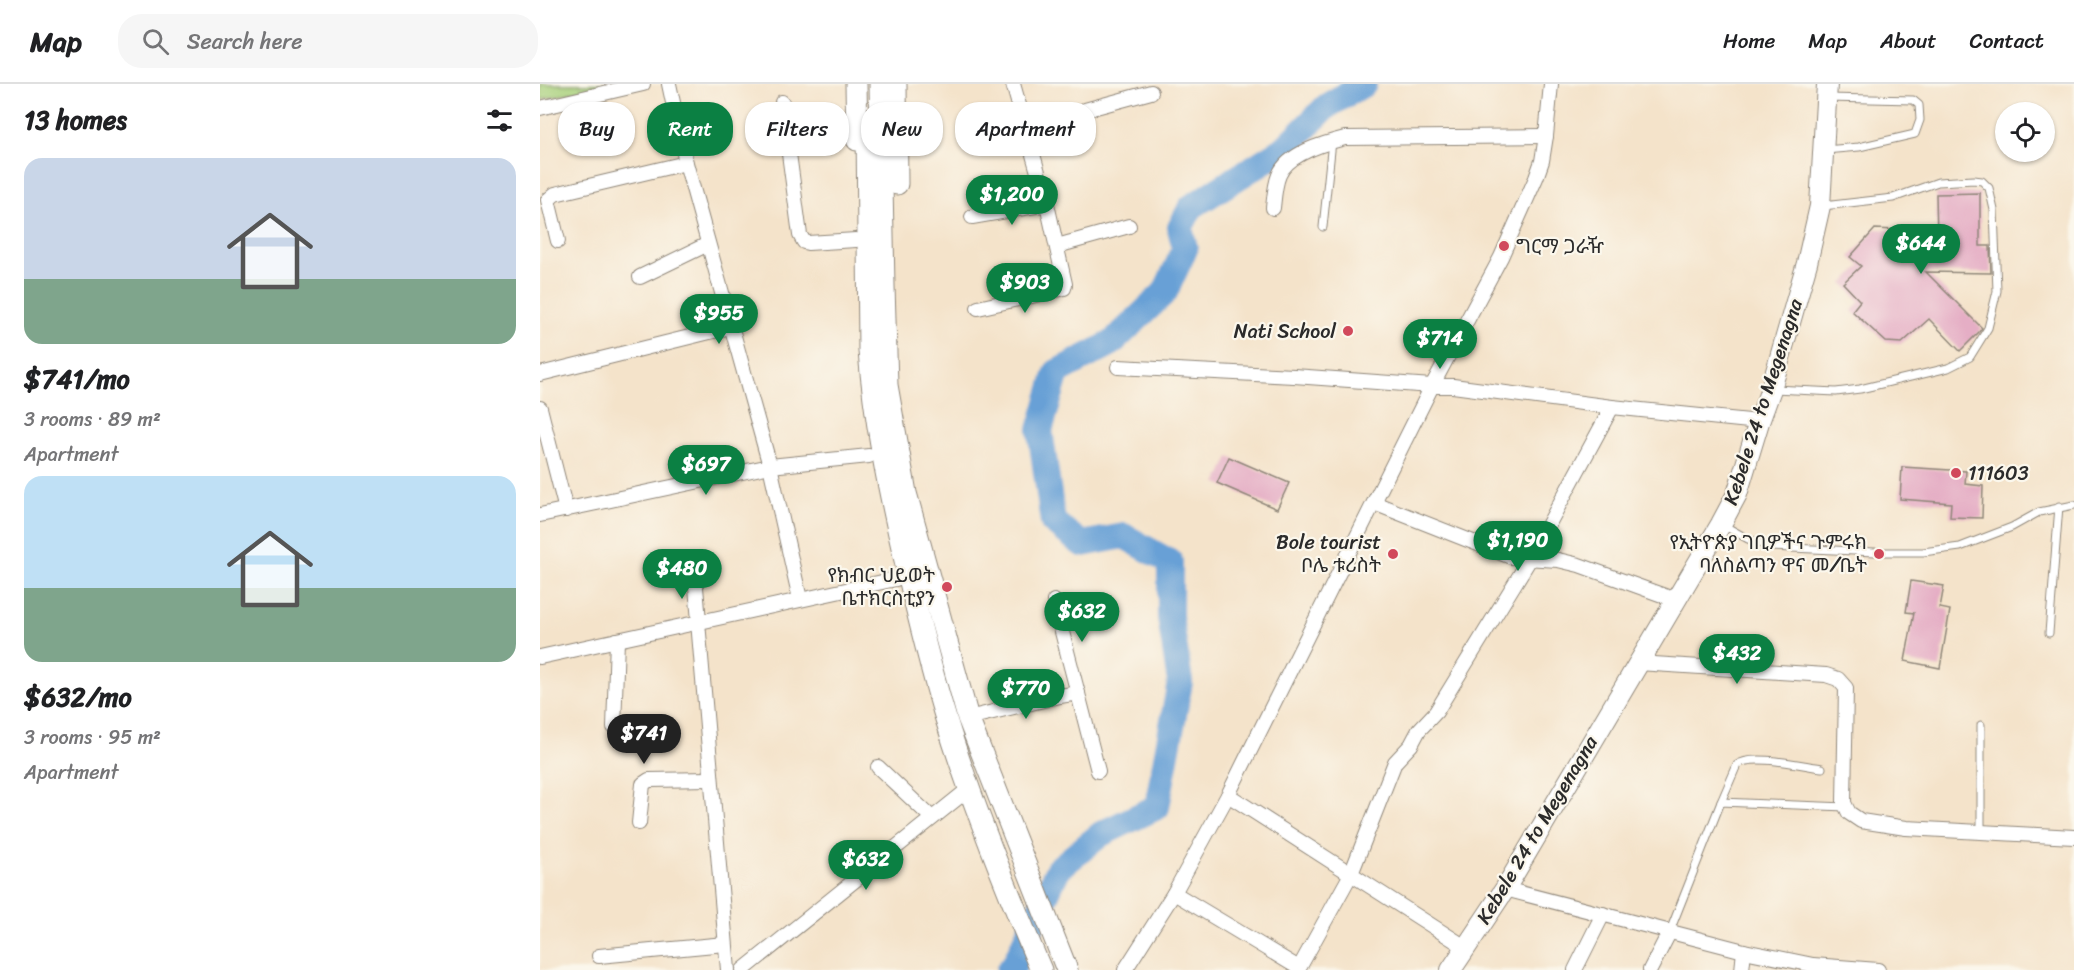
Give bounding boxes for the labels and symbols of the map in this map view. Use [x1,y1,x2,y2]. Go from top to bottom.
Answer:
pin: $1,200 [963,175,1061,226]
pin: $644 [1885,224,1957,275]
place label: ግርማ ጋራዥ [1516,229,1604,264]
marker: ግርማ ጋራዥ [1497,239,1511,253]
pin: $903 [989,263,1061,314]
street label: Kebele 24 to Megenagna [1713,293,1813,510]
pin: $955 [683,294,755,345]
place label: Nati School [1234,314,1337,349]
pin: $714 [1404,319,1476,370]
marker: Nati School [1341,324,1355,338]
pin: $697 [670,445,742,496]
place label: 111603 [1968,456,2029,491]
marker: 111603 [1949,466,1963,480]
pin: $1,190 [1469,521,1567,572]
place label: Bole tourist ቦሌ ቱሪስት [1276,525,1381,583]
place label: የኢትዮጵያ ገቢዎችና ጉምሩክ ባለስልጣን ዋና መ/ቤት [1669,525,1867,583]
marker: Bole tourist ቦሌ ቱሪስት [1386,547,1400,561]
marker: የኢትዮጵያ ገቢዎችና ጉምሩክ ባለስልጣን ዋና መ/ቤት [1872,547,1886,561]
pin: $480 [646,549,718,600]
place label: የክብር ህይወት ቤተክርስቲያን [827,558,935,616]
marker: የክብር ህይወት ቤተክርስቲያን [940,580,954,594]
pin: $632 [1046,592,1118,643]
pin: $432 [1701,634,1773,685]
pin: $770 [990,669,1062,720]
pin: $741 [608,714,680,765]
street label: Kebele 24 to Megenagna [1467,728,1608,931]
pin: $632 [830,840,902,891]

